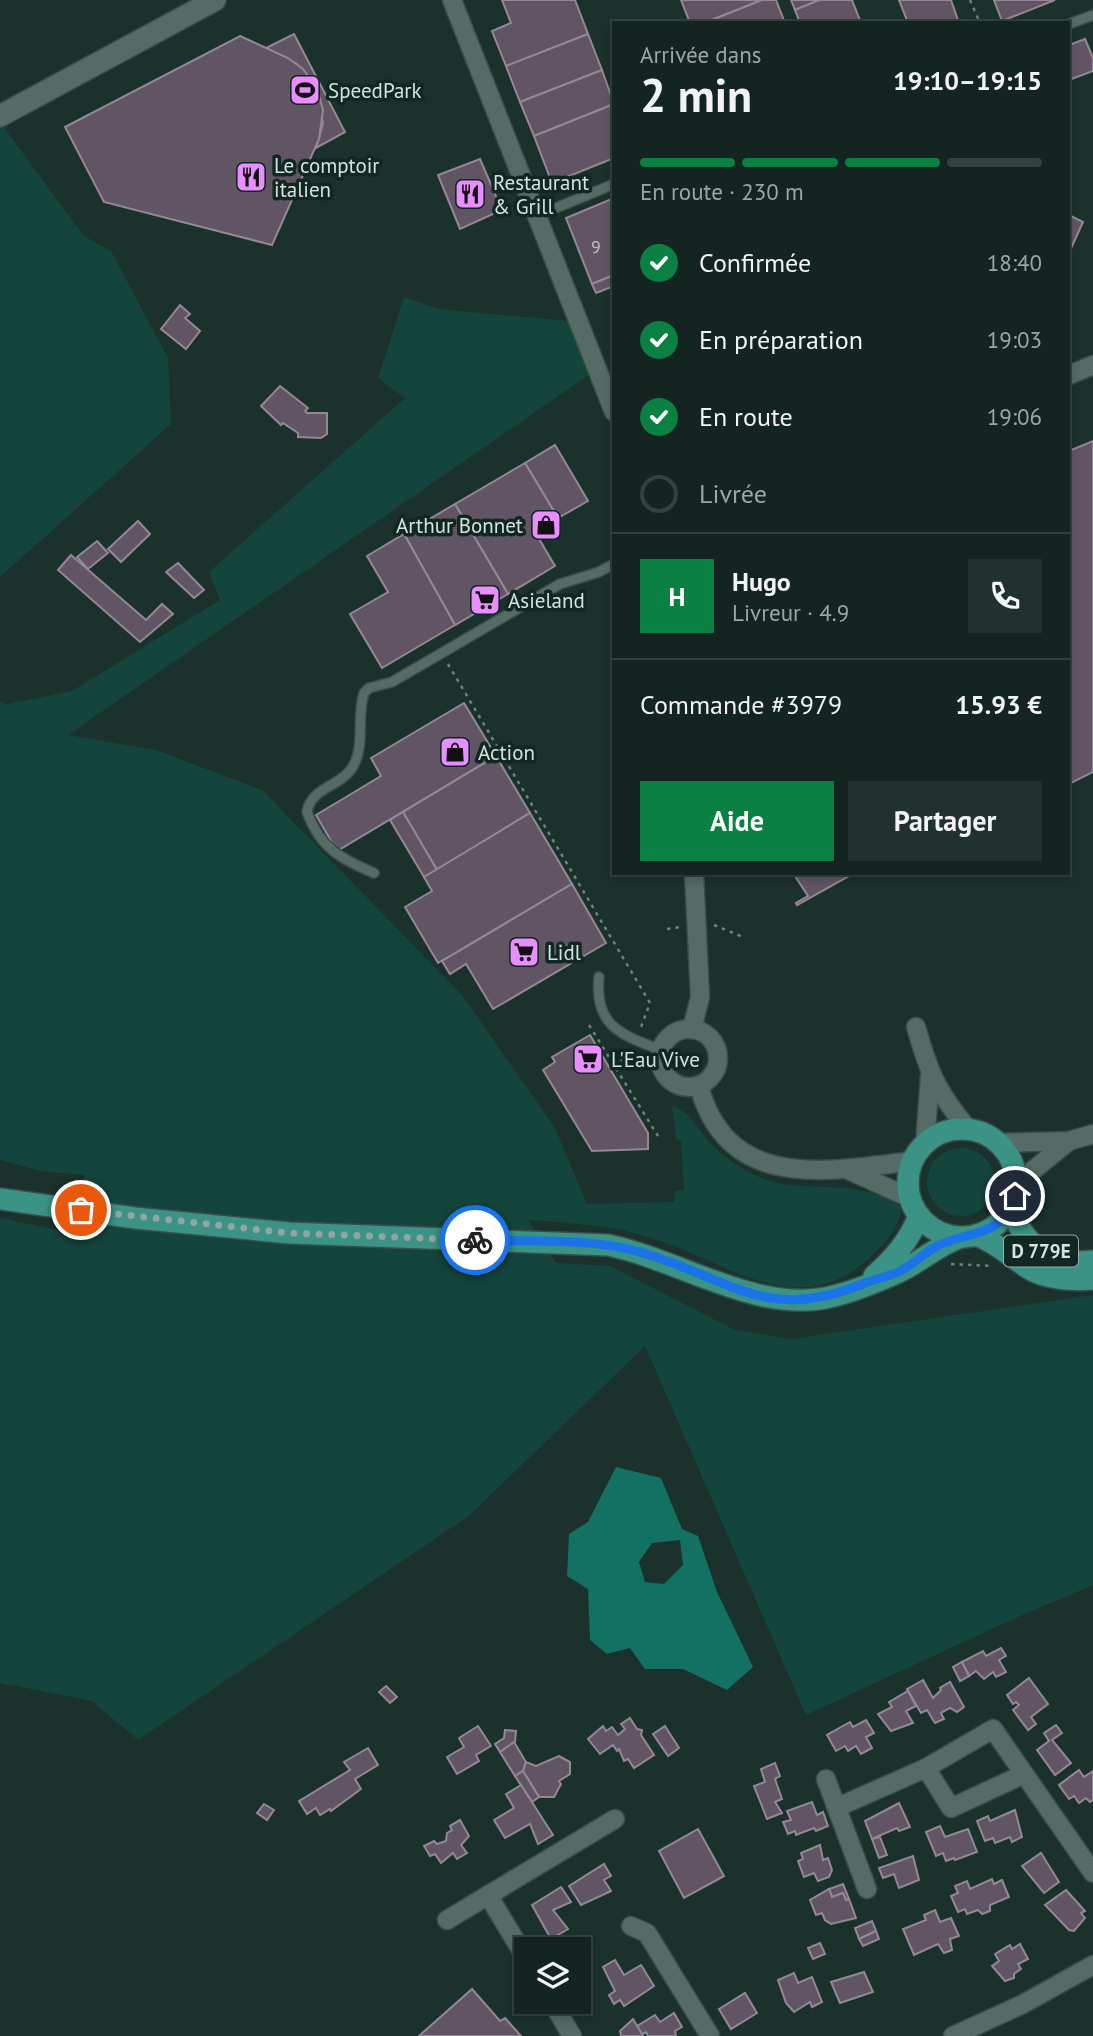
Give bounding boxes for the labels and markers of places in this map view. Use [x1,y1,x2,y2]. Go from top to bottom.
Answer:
sports icon: SpeedPark [288,73,322,107]
place label: SpeedPark [328,77,422,104]
place label: Le comptoir italien [274,152,379,203]
restaurant icon: Le comptoir italien [234,160,268,194]
place label: Restaurant & Grill [493,169,589,220]
restaurant icon: Restaurant & Grill [453,177,487,211]
shop icon: Arthur Bonnet [529,508,563,542]
place label: Arthur Bonnet [396,512,523,539]
supermarket icon: Asieland [468,583,502,617]
place label: Asieland [508,587,585,614]
shop icon: Action [438,735,472,769]
place label: Action [478,739,535,766]
supermarket icon: Lidl [507,935,541,969]
place label: Lidl [547,939,581,966]
supermarket icon: L'Eau Vive [571,1042,605,1076]
place label: L'Eau Vive [611,1046,700,1073]
pin [985,1166,1045,1226]
pin [51,1180,111,1240]

